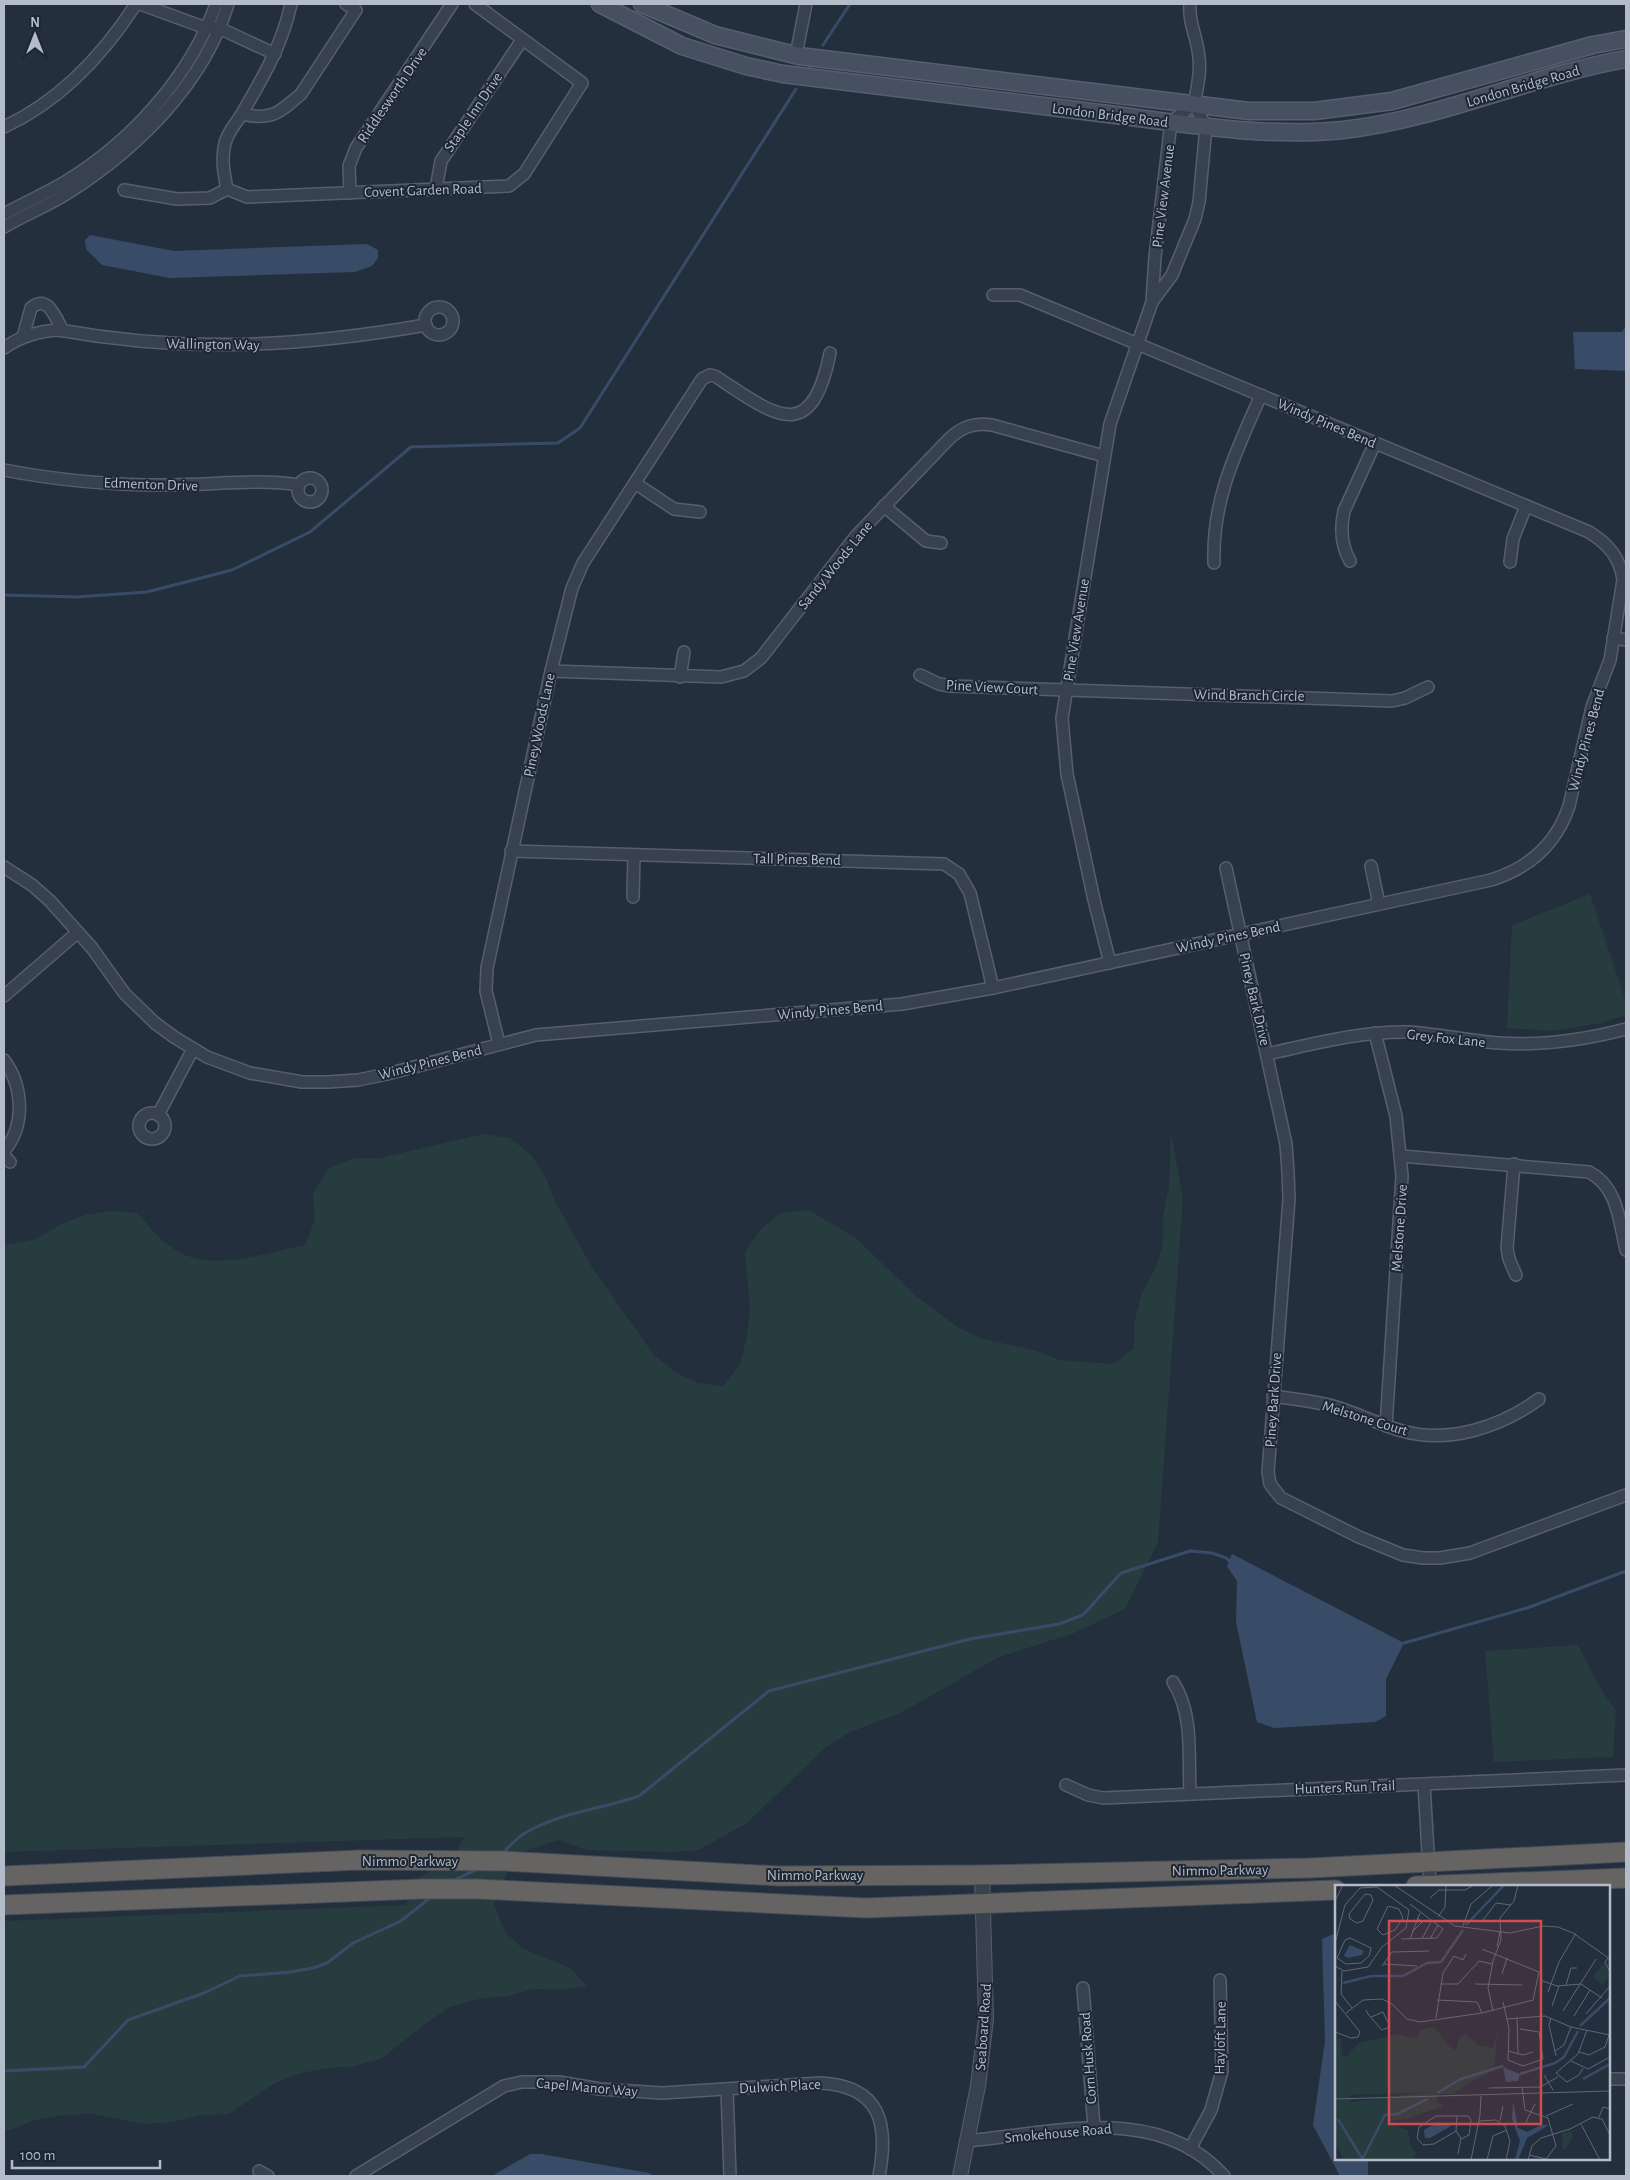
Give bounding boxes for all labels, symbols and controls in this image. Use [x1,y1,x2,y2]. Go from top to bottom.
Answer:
north arrow [10,10,60,60]
text: N [30,16,40,30]
street label: Riddlesworth Drive [355,45,430,146]
street label: London Bridge Road [1465,63,1582,110]
street label: Staple Inn Drive [441,70,506,155]
street label: London Bridge Road [1051,101,1169,130]
street label: Pine View Avenue [1150,144,1177,249]
street label: Covent Garden Road [364,181,482,200]
street label: Wallington Way [166,336,260,353]
street label: Windy Pines Bend [1275,396,1379,451]
street label: Edmenton Drive [104,475,199,494]
street label: Sandy Woods Lane [795,518,876,612]
street label: Pine View Avenue [1061,578,1092,683]
street label: Piney Woods Lane [521,672,558,778]
street label: Pine View Court [946,678,1039,697]
street label: Wind Branch Circle [1193,687,1305,704]
street label: Windy Pines Bend [1566,687,1607,793]
street label: Tall Pines Bend [753,851,841,868]
street label: Windy Pines Bend [1175,919,1282,956]
street label: Piney Bark Drive [1236,951,1273,1047]
street label: Windy Pines Bend [777,998,884,1023]
street label: Grey Fox Lane [1406,1027,1486,1050]
street label: Windy Pines Bend [377,1042,484,1083]
street label: Melstone Drive [1389,1184,1410,1272]
street label: Piney Bark Drive [1263,1352,1284,1448]
street label: Melstone Court [1320,1398,1410,1439]
street label: Hunters Run Trail [1294,1778,1396,1797]
street label: Nimmo Parkway [362,1854,459,1869]
street label: Nimmo Parkway [1172,1862,1269,1879]
street label: Nimmo Parkway [767,1868,864,1883]
inset map [1335,1885,1610,2160]
street label: Seaboard Road [973,1983,994,2071]
street label: Hayloft Lane [1212,2001,1229,2075]
street label: Corn Husk Road [1078,2011,1099,2105]
street label: Capel Manor Way [536,2076,639,2099]
street label: Dulwich Place [739,2077,821,2096]
street label: Smokehouse Road [1004,2121,1112,2146]
scale bar [12,2138,160,2170]
text: 100 m [20,2148,55,2163]

